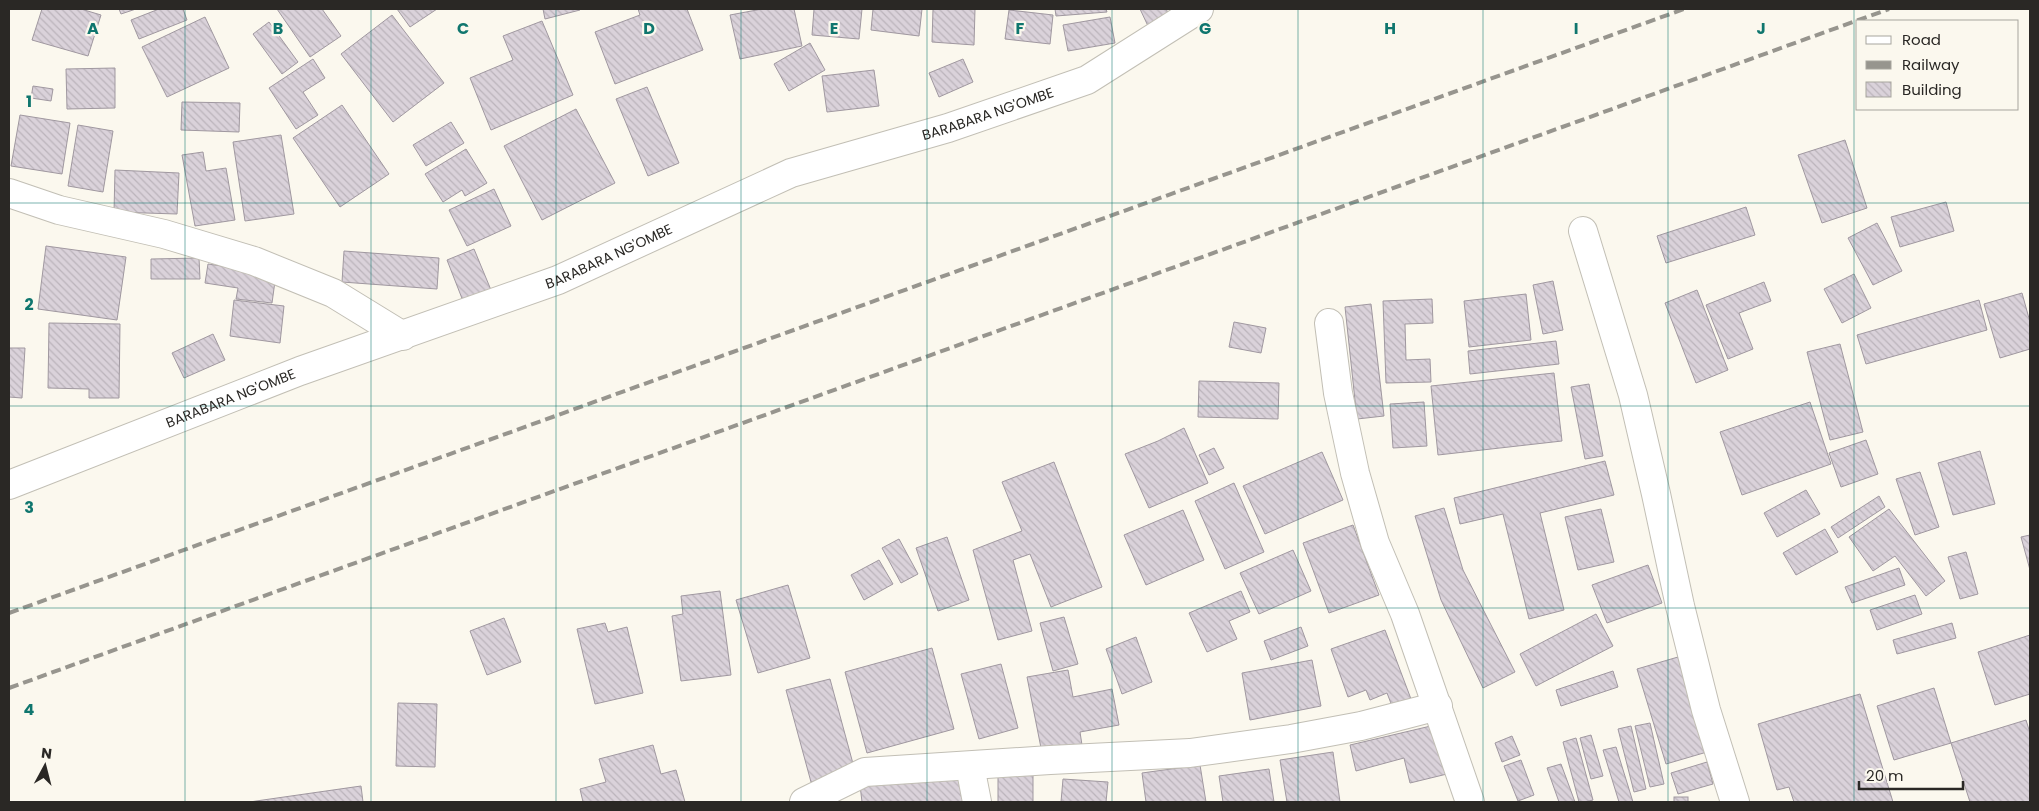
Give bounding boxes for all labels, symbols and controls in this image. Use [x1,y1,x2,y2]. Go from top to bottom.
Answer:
text: A [87,17,99,40]
text: B [273,17,283,40]
text: C [457,17,469,40]
text: D [643,17,655,40]
text: E [830,17,838,40]
text: F [1016,17,1025,40]
text: G [1199,17,1211,40]
text: H [1384,17,1396,40]
text: I [1574,17,1578,40]
text: J [1756,17,1766,40]
legend [1856,20,2019,110]
text: Road [1902,29,1941,50]
text: Railway [1902,54,1960,75]
text: Building [1902,79,1962,100]
street label: BARABARA NG'OMBE [920,82,1056,145]
text: 1 [26,90,32,113]
street label: BARABARA NG'OMBE [543,219,675,294]
text: 2 [24,293,34,316]
street label: BARABARA NG'OMBE [163,364,298,433]
text: 3 [24,496,34,519]
text: 4 [24,698,35,721]
north arrow [20,741,70,791]
text: N [40,743,53,764]
scale bar [1859,758,1963,790]
text: 20 m [1866,765,1904,786]

